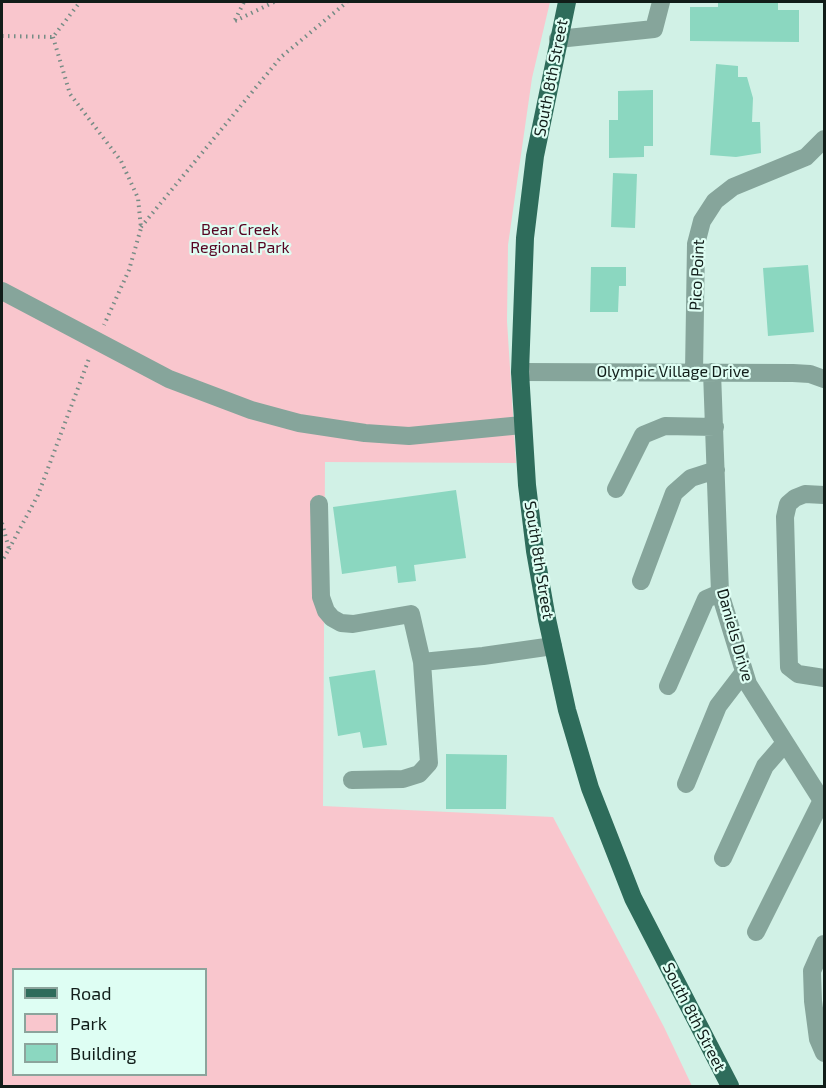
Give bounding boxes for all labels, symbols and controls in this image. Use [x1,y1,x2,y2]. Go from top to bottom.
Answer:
street label: South 8th Street [530,18,572,138]
park label: Bear Creek Regional Park [190,220,290,258]
street label: Pico Point [686,239,708,311]
street label: Olympic Village Drive [596,362,750,382]
street label: South 8th Street [520,500,558,620]
street label: Daniels Drive [713,586,757,684]
street label: South 8th Street [658,960,730,1074]
legend [12,968,207,1076]
text: Road [70,982,111,1004]
text: Park [70,1012,107,1034]
text: Building [70,1042,137,1064]

